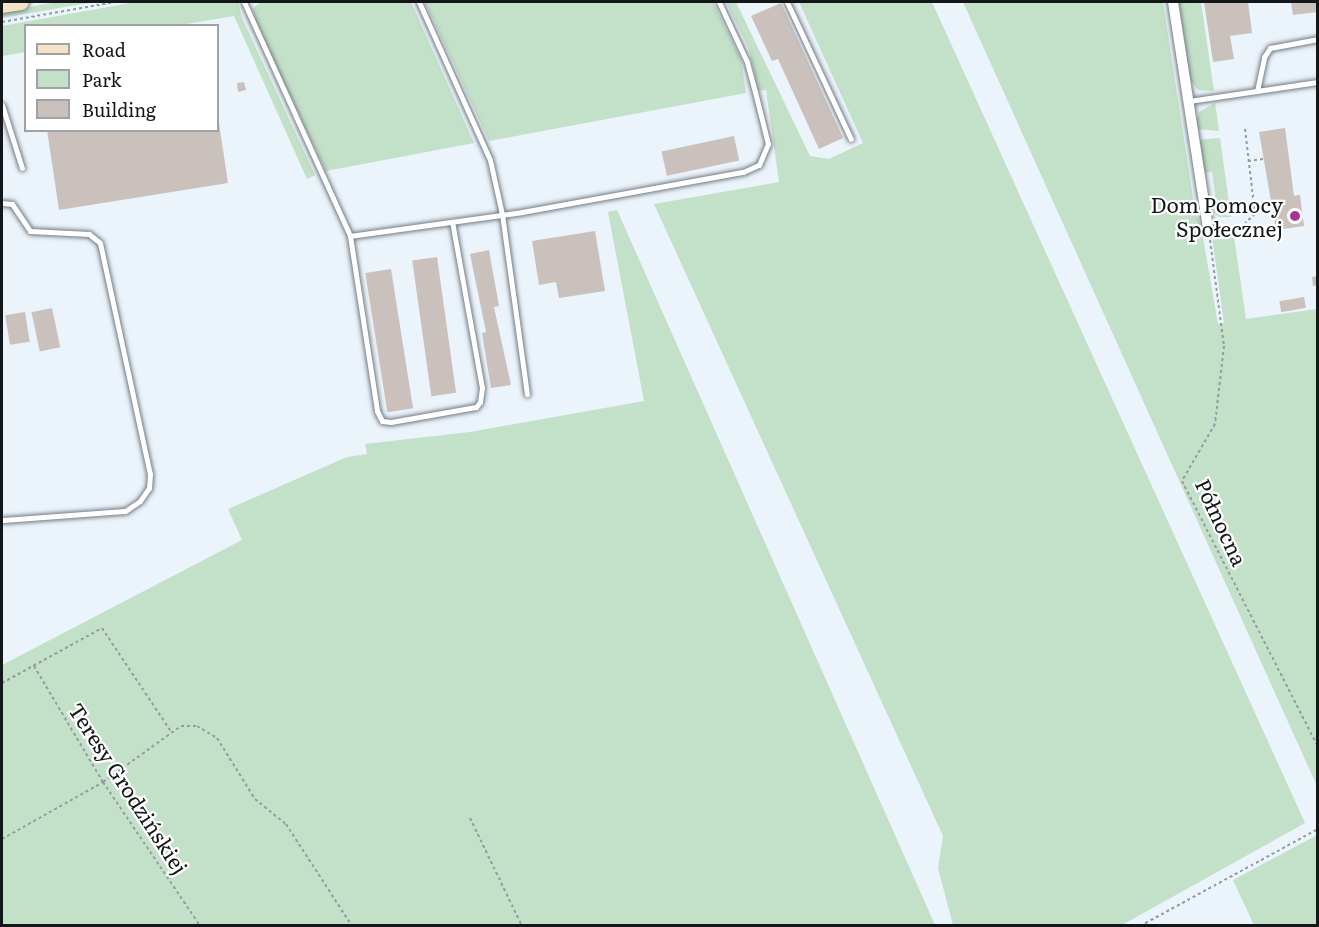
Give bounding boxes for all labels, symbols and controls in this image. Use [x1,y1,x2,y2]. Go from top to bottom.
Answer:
legend [24,24,219,132]
text: Road [82,36,126,63]
text: Park [82,66,121,93]
text: Building [82,96,156,123]
place label: Dom Pomocy Społecznej [1150,191,1283,241]
marker: Dom Pomocy Społecznej [1288,209,1302,223]
street label: Północna [1191,474,1253,570]
street label: Teresy Grodzińskiej [64,698,194,878]

